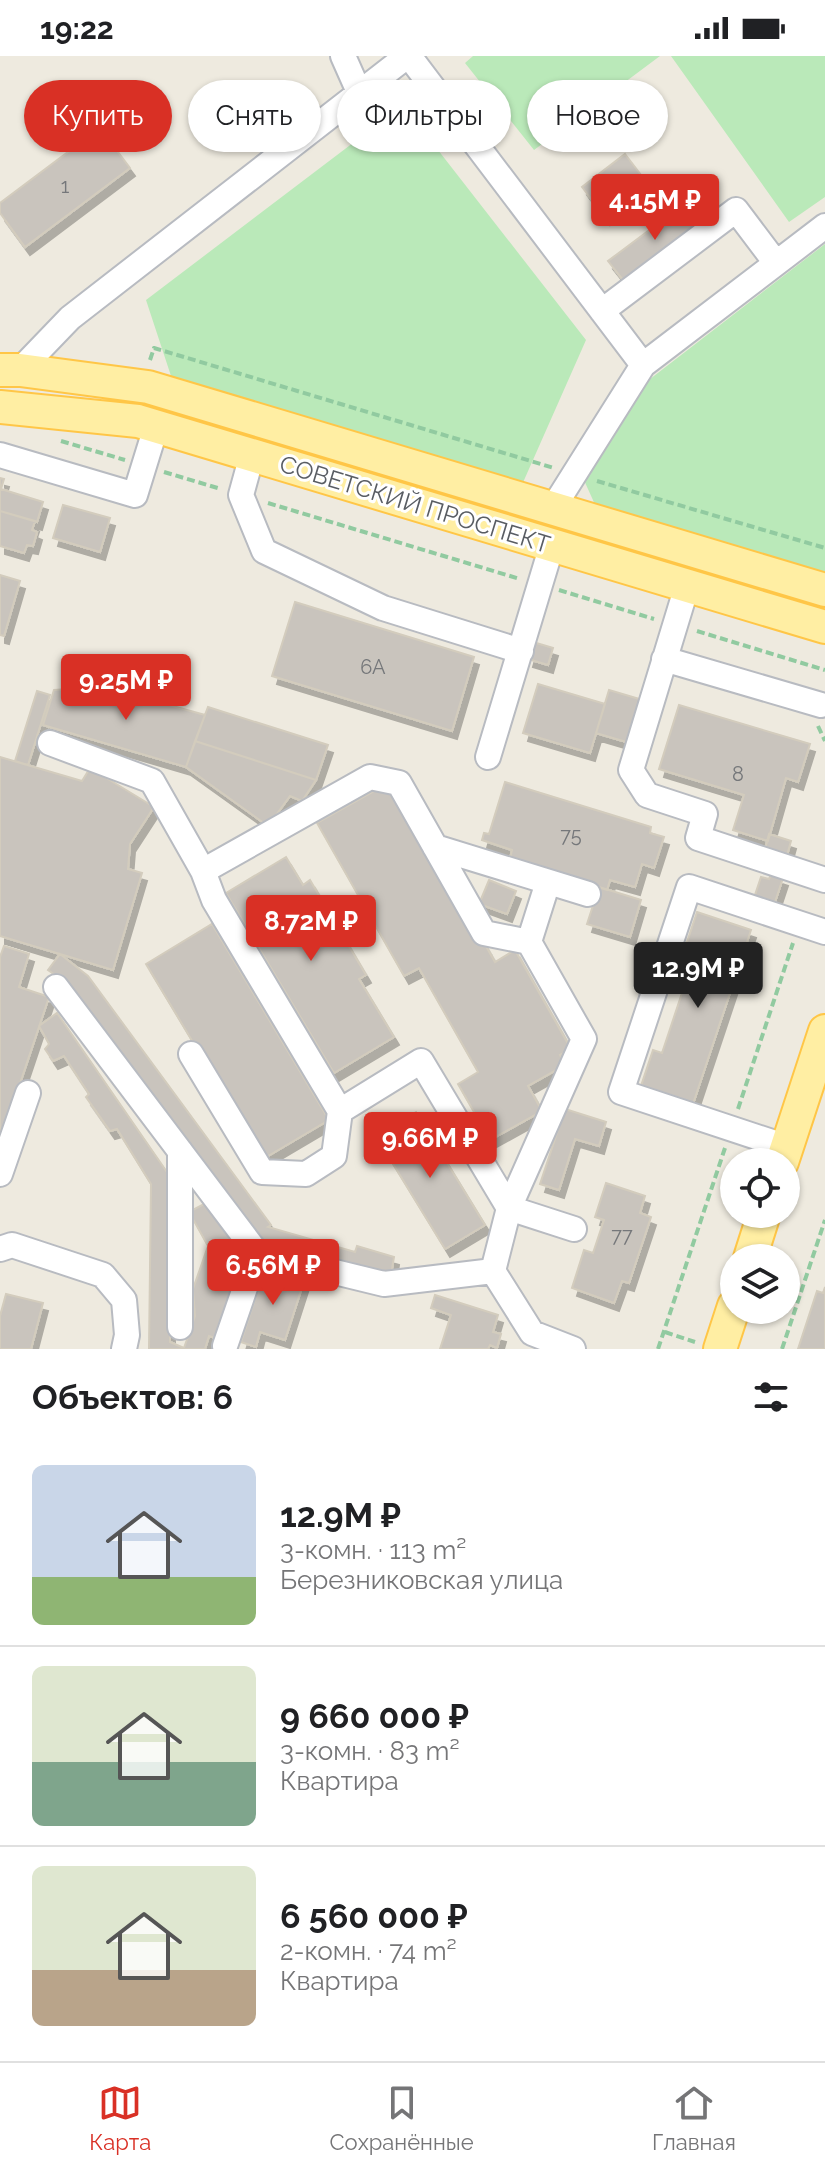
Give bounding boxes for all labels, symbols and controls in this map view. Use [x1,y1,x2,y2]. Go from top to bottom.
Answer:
text: 19:22 [40,11,114,46]
chip: Купить [24,80,172,152]
chip: Снять [188,80,321,152]
chip: Фильтры [337,80,511,152]
chip: Новое [527,80,668,152]
house number: 1 [61,174,70,198]
pin: 4.15M ₽ [581,174,729,242]
text: 4.15M ₽ [609,185,701,215]
street label: СОВЕТСКИЙ ПРОСПЕКТ [276,449,554,559]
pin: 9.25M ₽ [52,654,200,722]
house number: 6А [360,655,386,679]
text: 9.25M ₽ [79,665,173,695]
house number: 8 [732,762,744,786]
house number: 75 [560,823,582,847]
pin: 8.72M ₽ [237,895,385,963]
text: 8.72M ₽ [264,906,358,936]
pin: 12.9M ₽ [624,942,772,1010]
text: 12.9M ₽ [652,953,744,983]
pin: 9.66M ₽ [356,1112,504,1180]
text: 9.66M ₽ [382,1123,478,1153]
map controls [720,1148,800,1324]
button: locate [720,1148,800,1228]
house number: 77 [611,1223,633,1247]
pin: 6.56M ₽ [199,1239,347,1307]
button: layers [720,1244,800,1324]
text: 6.56M ₽ [225,1250,321,1280]
icon: filters [749,1375,793,1419]
text: Объектов: 6 [32,1377,233,1417]
text: 12.9M ₽ [280,1495,401,1535]
icon: home [96,1497,192,1593]
text: 3-комн. · 113 m² [280,1535,466,1565]
text: Березниковская улица [280,1565,563,1595]
text: 9 660 000 ₽ [280,1696,469,1736]
icon: home [96,1698,192,1794]
text: 3-комн. · 83 m² [280,1736,460,1766]
text: Квартира [280,1766,399,1796]
text: 6 560 000 ₽ [280,1896,468,1936]
icon: home [96,1898,192,1994]
text: 2-комн. · 74 m² [280,1936,457,1966]
text: Квартира [280,1966,399,1996]
tab: Карта [89,2081,151,2155]
tab: Сохранённые [330,2081,474,2155]
tab: Главная [652,2081,736,2155]

